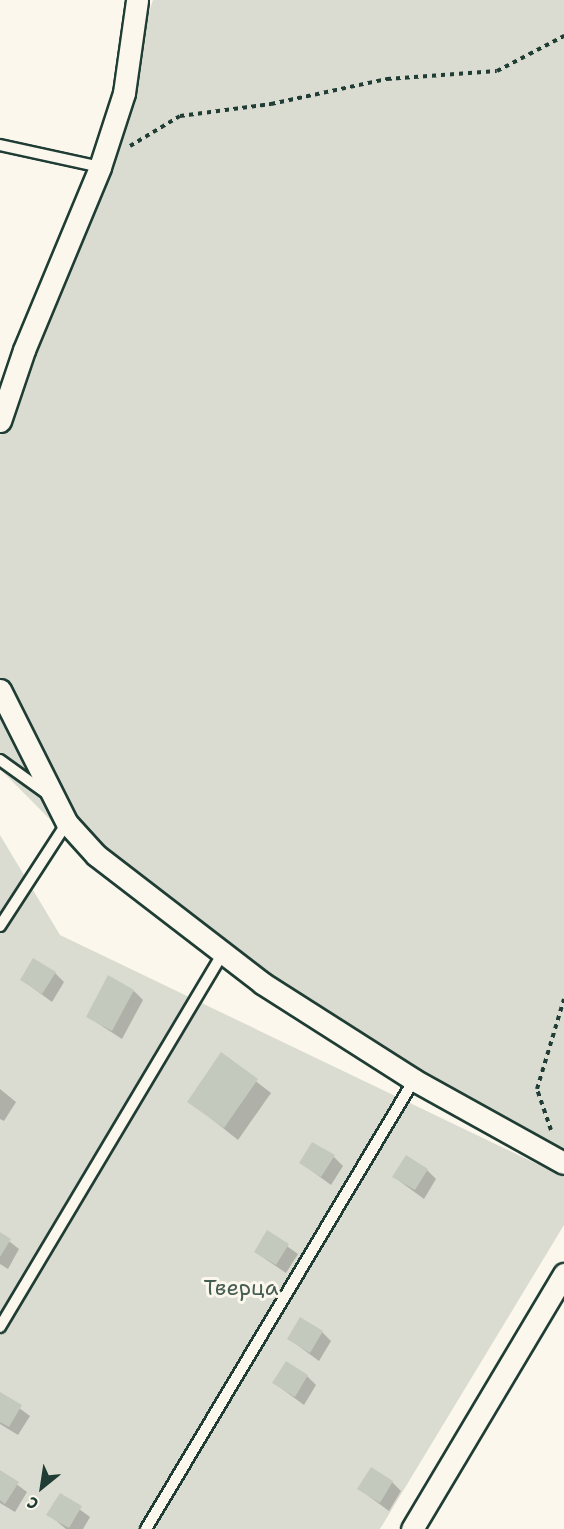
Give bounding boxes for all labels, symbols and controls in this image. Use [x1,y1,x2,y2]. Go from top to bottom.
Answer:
park label: Тверца [204,1275,278,1301]
north arrow [12,1457,72,1517]
text: С [23,1491,42,1515]

